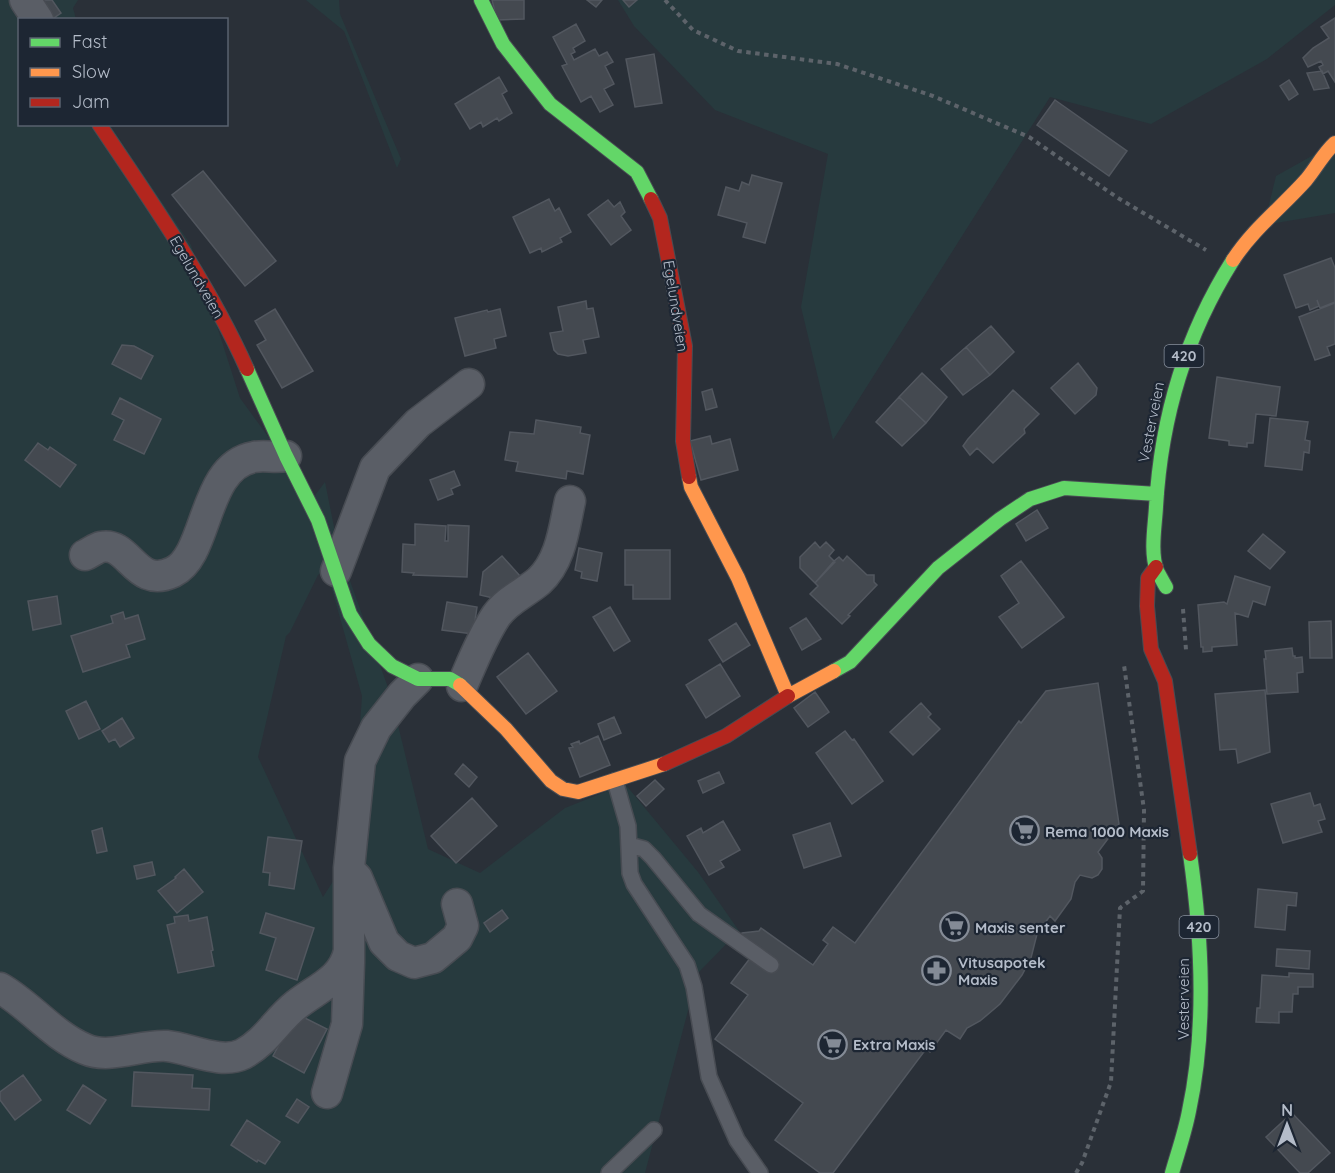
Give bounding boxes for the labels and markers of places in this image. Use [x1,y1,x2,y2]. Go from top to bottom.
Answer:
supermarket icon: Rema 1000 Maxis [1008,815,1040,847]
place label: Rema 1000 Maxis [1045,822,1169,841]
supermarket icon: Maxis senter [938,911,970,943]
place label: Maxis senter [975,918,1066,937]
place label: Vitusapotek Maxis [958,953,1046,989]
pharmacy icon: Vitusapotek Maxis [921,955,953,987]
supermarket icon: Extra Maxis [816,1028,848,1060]
place label: Extra Maxis [853,1035,936,1054]

